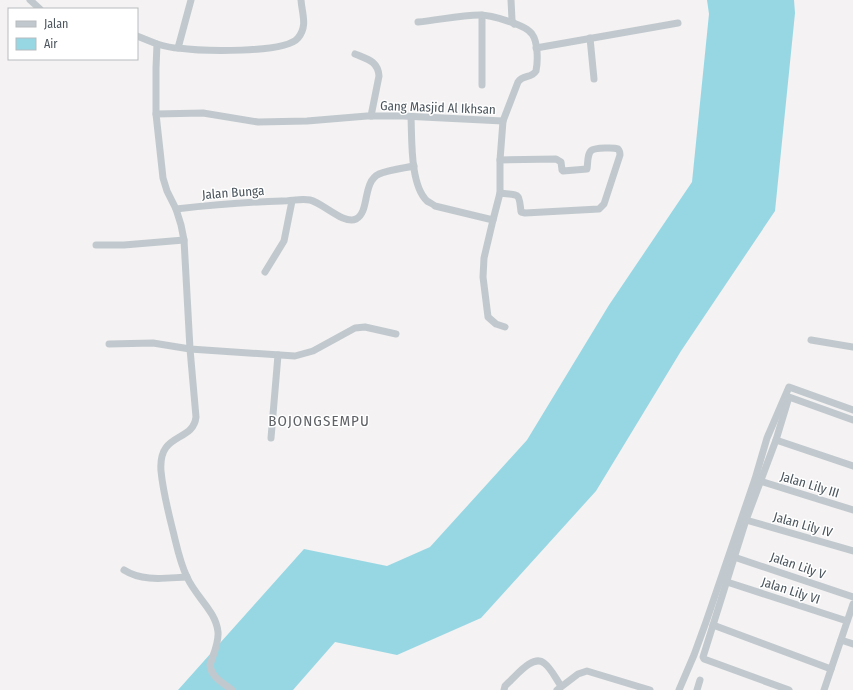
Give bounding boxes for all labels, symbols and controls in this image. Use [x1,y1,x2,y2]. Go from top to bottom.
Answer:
legend [8,8,138,60]
text: Jalan [44,17,68,31]
text: Air [44,37,58,51]
street label: Gang Masjid Al Ikhsan [380,98,496,117]
street label: Jalan Bunga [201,183,265,202]
district label: BOJONGSEMPU [268,412,370,430]
street label: Jalan Lily III [779,468,841,501]
street label: Jalan Lily IV [772,509,834,540]
street label: Jalan Lily V [768,549,828,582]
street label: Jalan Lily VI [760,574,822,607]

